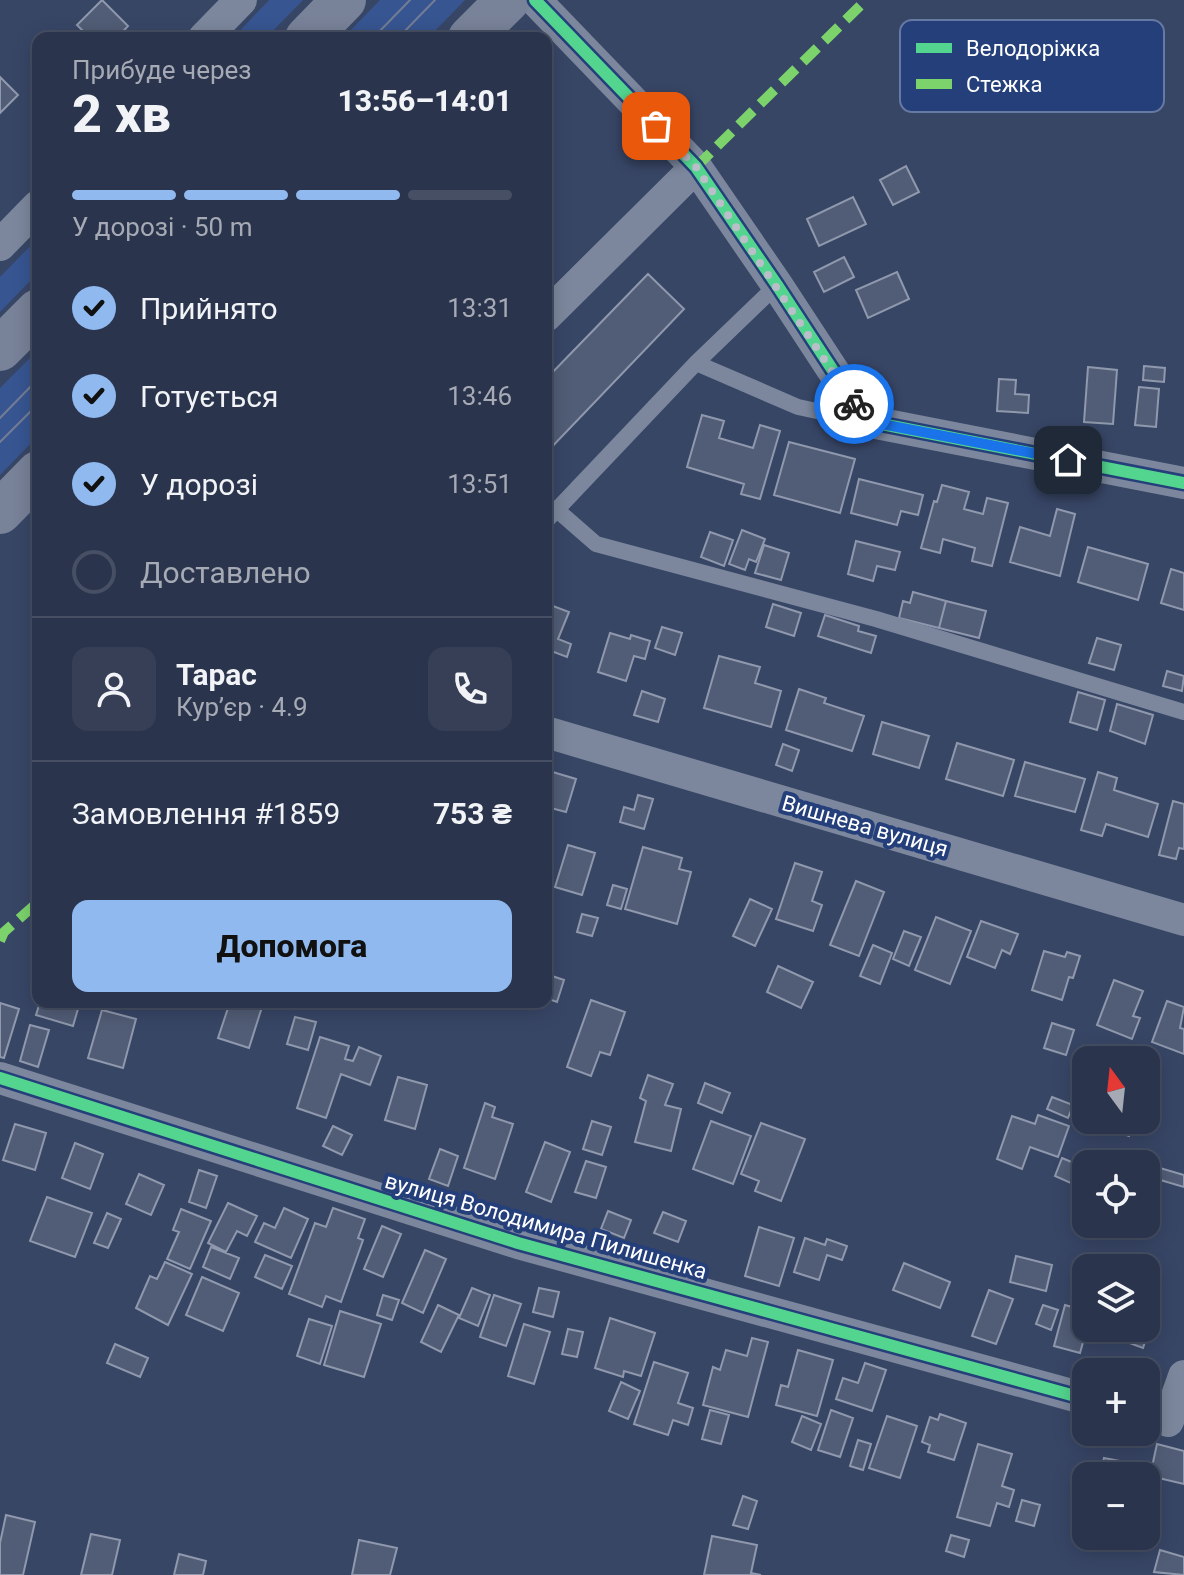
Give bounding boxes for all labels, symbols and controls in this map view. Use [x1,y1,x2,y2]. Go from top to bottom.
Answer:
legend [900,20,1164,112]
text: Велодоріжка [966,36,1100,61]
text: Прибуде через [72,55,252,85]
text: Стежка [966,72,1042,97]
text: 13:56–14:01 [337,83,512,118]
text: 2 хв [72,84,171,145]
pin [622,92,690,160]
icon: bag [634,104,678,148]
text: У дорозі · 50 m [72,212,252,242]
icon: check [72,286,116,330]
text: Прийнято [140,291,278,326]
text: 13:31 [447,293,512,323]
courier [814,364,894,444]
icon: check [72,374,116,418]
text: Готується [140,379,278,414]
text: 13:46 [447,381,512,411]
icon: bike [832,382,876,426]
pin [1034,426,1102,494]
icon: home [1046,438,1090,482]
icon: check [72,462,116,506]
text: У дорозі [140,467,258,502]
text: 13:51 [447,469,512,499]
text: Доставлено [140,555,311,590]
button: person [72,647,156,731]
button: phone [428,647,512,731]
text: Тарас [176,657,257,692]
text: Кур’єр · 4.9 [176,692,308,722]
street label: Вишнева вулиця [779,790,951,862]
text: Замовлення #1859 [72,796,340,831]
text: 753 ₴ [433,796,512,831]
button: Допомога [72,900,512,992]
north arrow [1072,1046,1160,1134]
map controls [1072,1046,1160,1550]
button: locate [1072,1150,1160,1238]
street label: вулиця Володимира Пилишенка [382,1168,710,1284]
button: layers [1072,1254,1160,1342]
button: + [1072,1358,1160,1446]
button: − [1072,1462,1160,1550]

